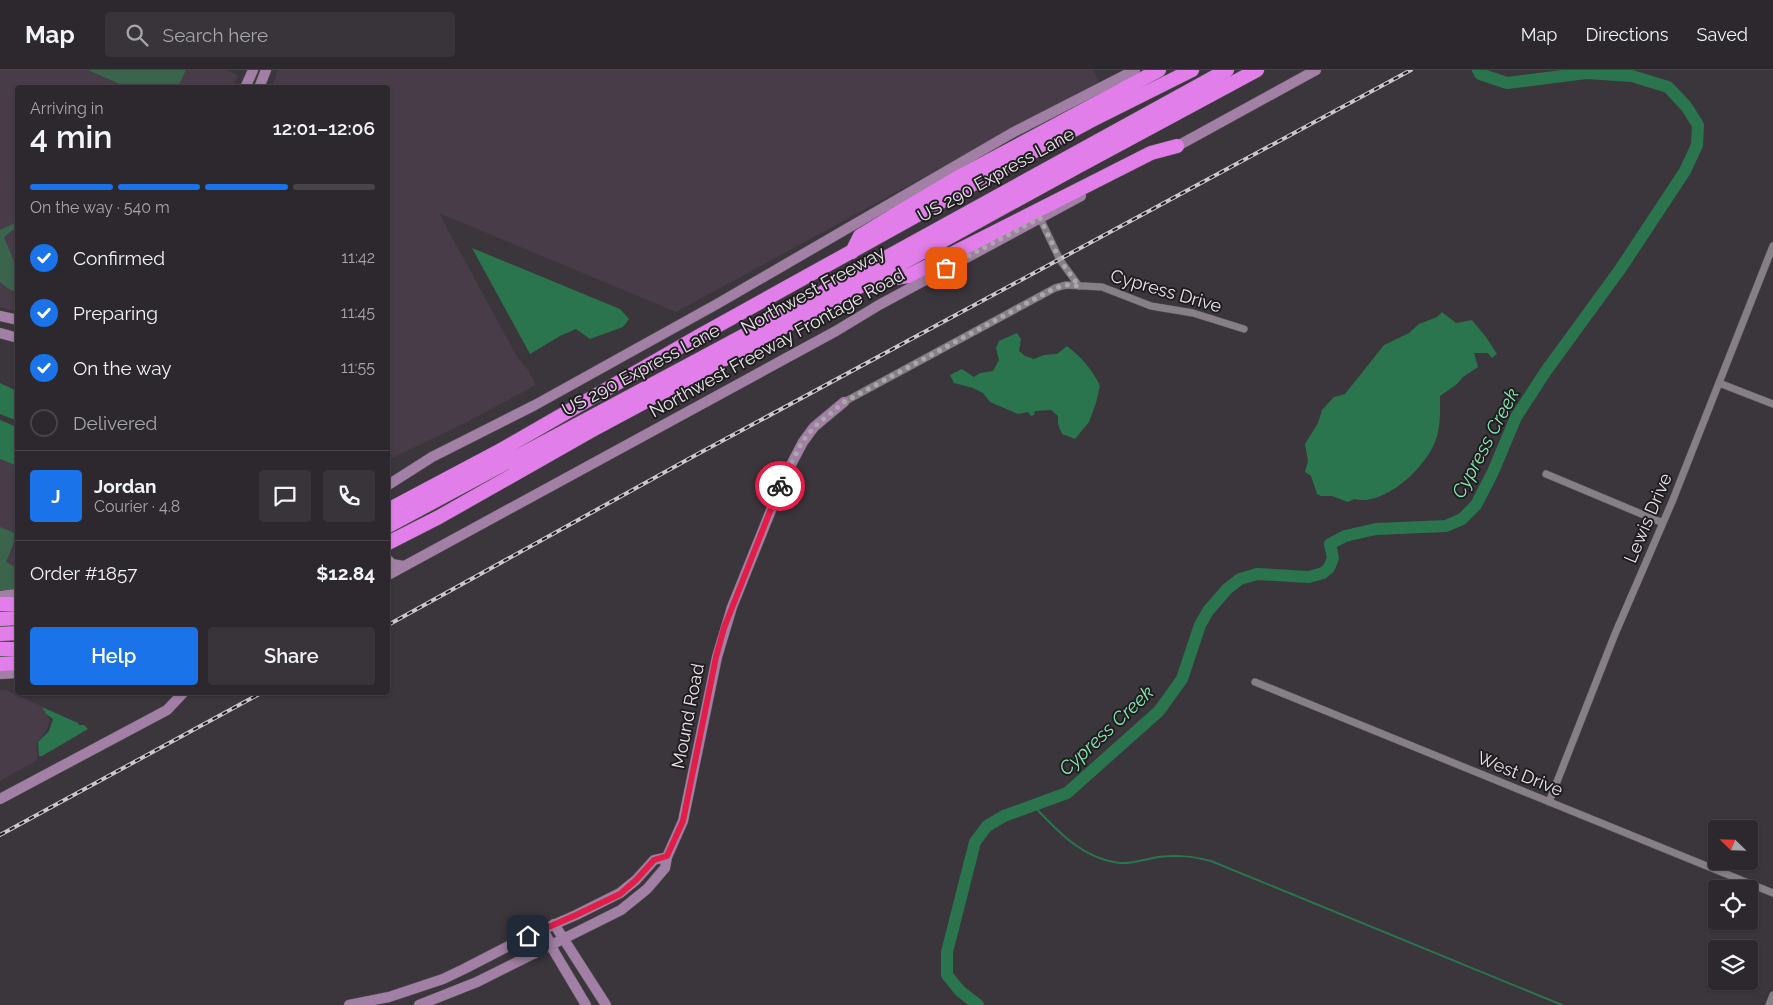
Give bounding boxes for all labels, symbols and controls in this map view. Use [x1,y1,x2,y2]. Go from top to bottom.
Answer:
search box [105,12,455,57]
text: Map [25,20,75,49]
icon: search [123,21,151,49]
text: Search here [163,24,268,46]
text: Map [1521,24,1557,45]
text: Directions [1585,24,1669,45]
text: Saved [1697,24,1748,45]
text: Arriving in [30,99,104,118]
text: 12:01–12:06 [273,117,375,139]
text: 4 min [30,118,112,155]
street label: US 290 Express Lane [914,123,1078,226]
text: On the way · 540 m [30,198,170,217]
street label: Northwest Freeway [737,241,889,338]
icon: check [30,244,58,272]
text: Confirmed [73,247,165,269]
pin [925,247,967,289]
text: 11:42 [341,248,375,267]
icon: bag [932,254,960,282]
street label: Northwest Freeway Frontage Road [646,264,908,422]
street label: Cypress Drive [1108,265,1225,317]
icon: check [30,299,58,327]
text: Preparing [73,302,158,324]
text: 11:45 [341,303,375,322]
street label: US 290 Express Lane [558,319,724,420]
icon: check [30,354,58,382]
text: On the way [73,357,172,379]
text: 11:55 [341,358,375,377]
water label: Cypress Creek [1447,384,1523,502]
text: Delivered [73,412,157,434]
courier [755,461,805,511]
street label: Lewis Drive [1619,469,1676,566]
button: chat [259,470,311,522]
button: phone [323,470,375,522]
icon: bike [766,472,794,500]
text: Jordan [94,475,157,497]
text: J [51,485,61,507]
text: Courier · 4.8 [94,497,180,516]
text: Order #1857 [30,562,137,584]
text: $12.84 [316,562,375,584]
button: Help [30,627,198,685]
button: Share [208,627,375,685]
street label: Mound Road [667,662,708,770]
water label: Cypress Creek [1054,681,1158,779]
street label: West Drive [1474,747,1566,800]
north arrow [1708,820,1758,870]
map controls [1708,820,1758,990]
button: locate [1708,880,1758,930]
pin [507,915,549,957]
icon: home [514,922,542,950]
button: layers [1708,940,1758,990]

